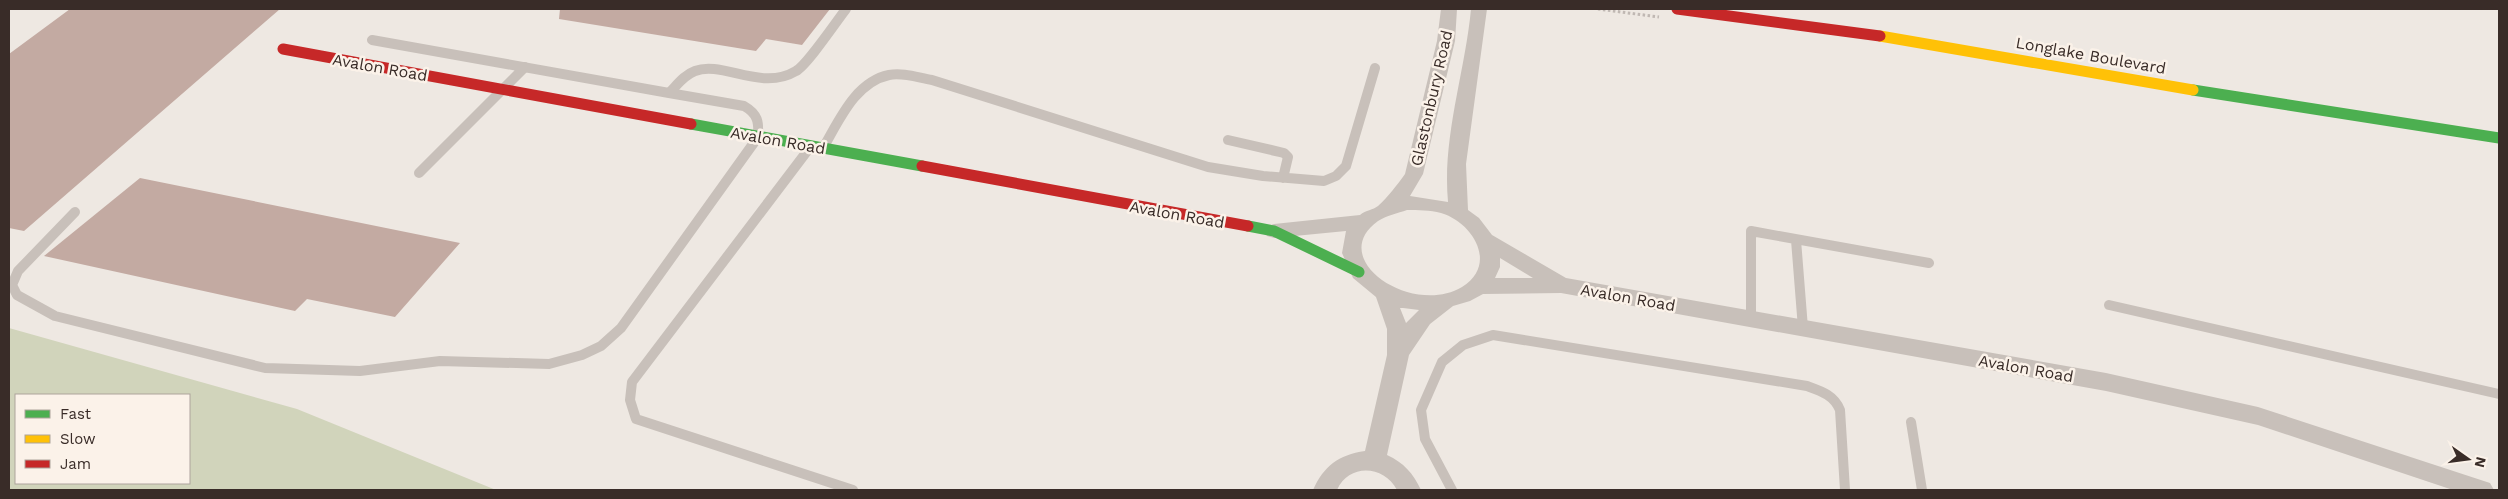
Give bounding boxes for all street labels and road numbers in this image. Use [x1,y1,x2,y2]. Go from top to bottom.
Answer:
street label: Glastonbury Road [1407,28,1456,168]
street label: Longlake Boulevard [2014,33,2167,78]
street label: Avalon Road [331,50,429,85]
street label: Avalon Road [729,123,827,158]
street label: Avalon Road [1128,197,1226,232]
street label: Avalon Road [1579,280,1677,315]
street label: Avalon Road [1977,351,2075,386]

